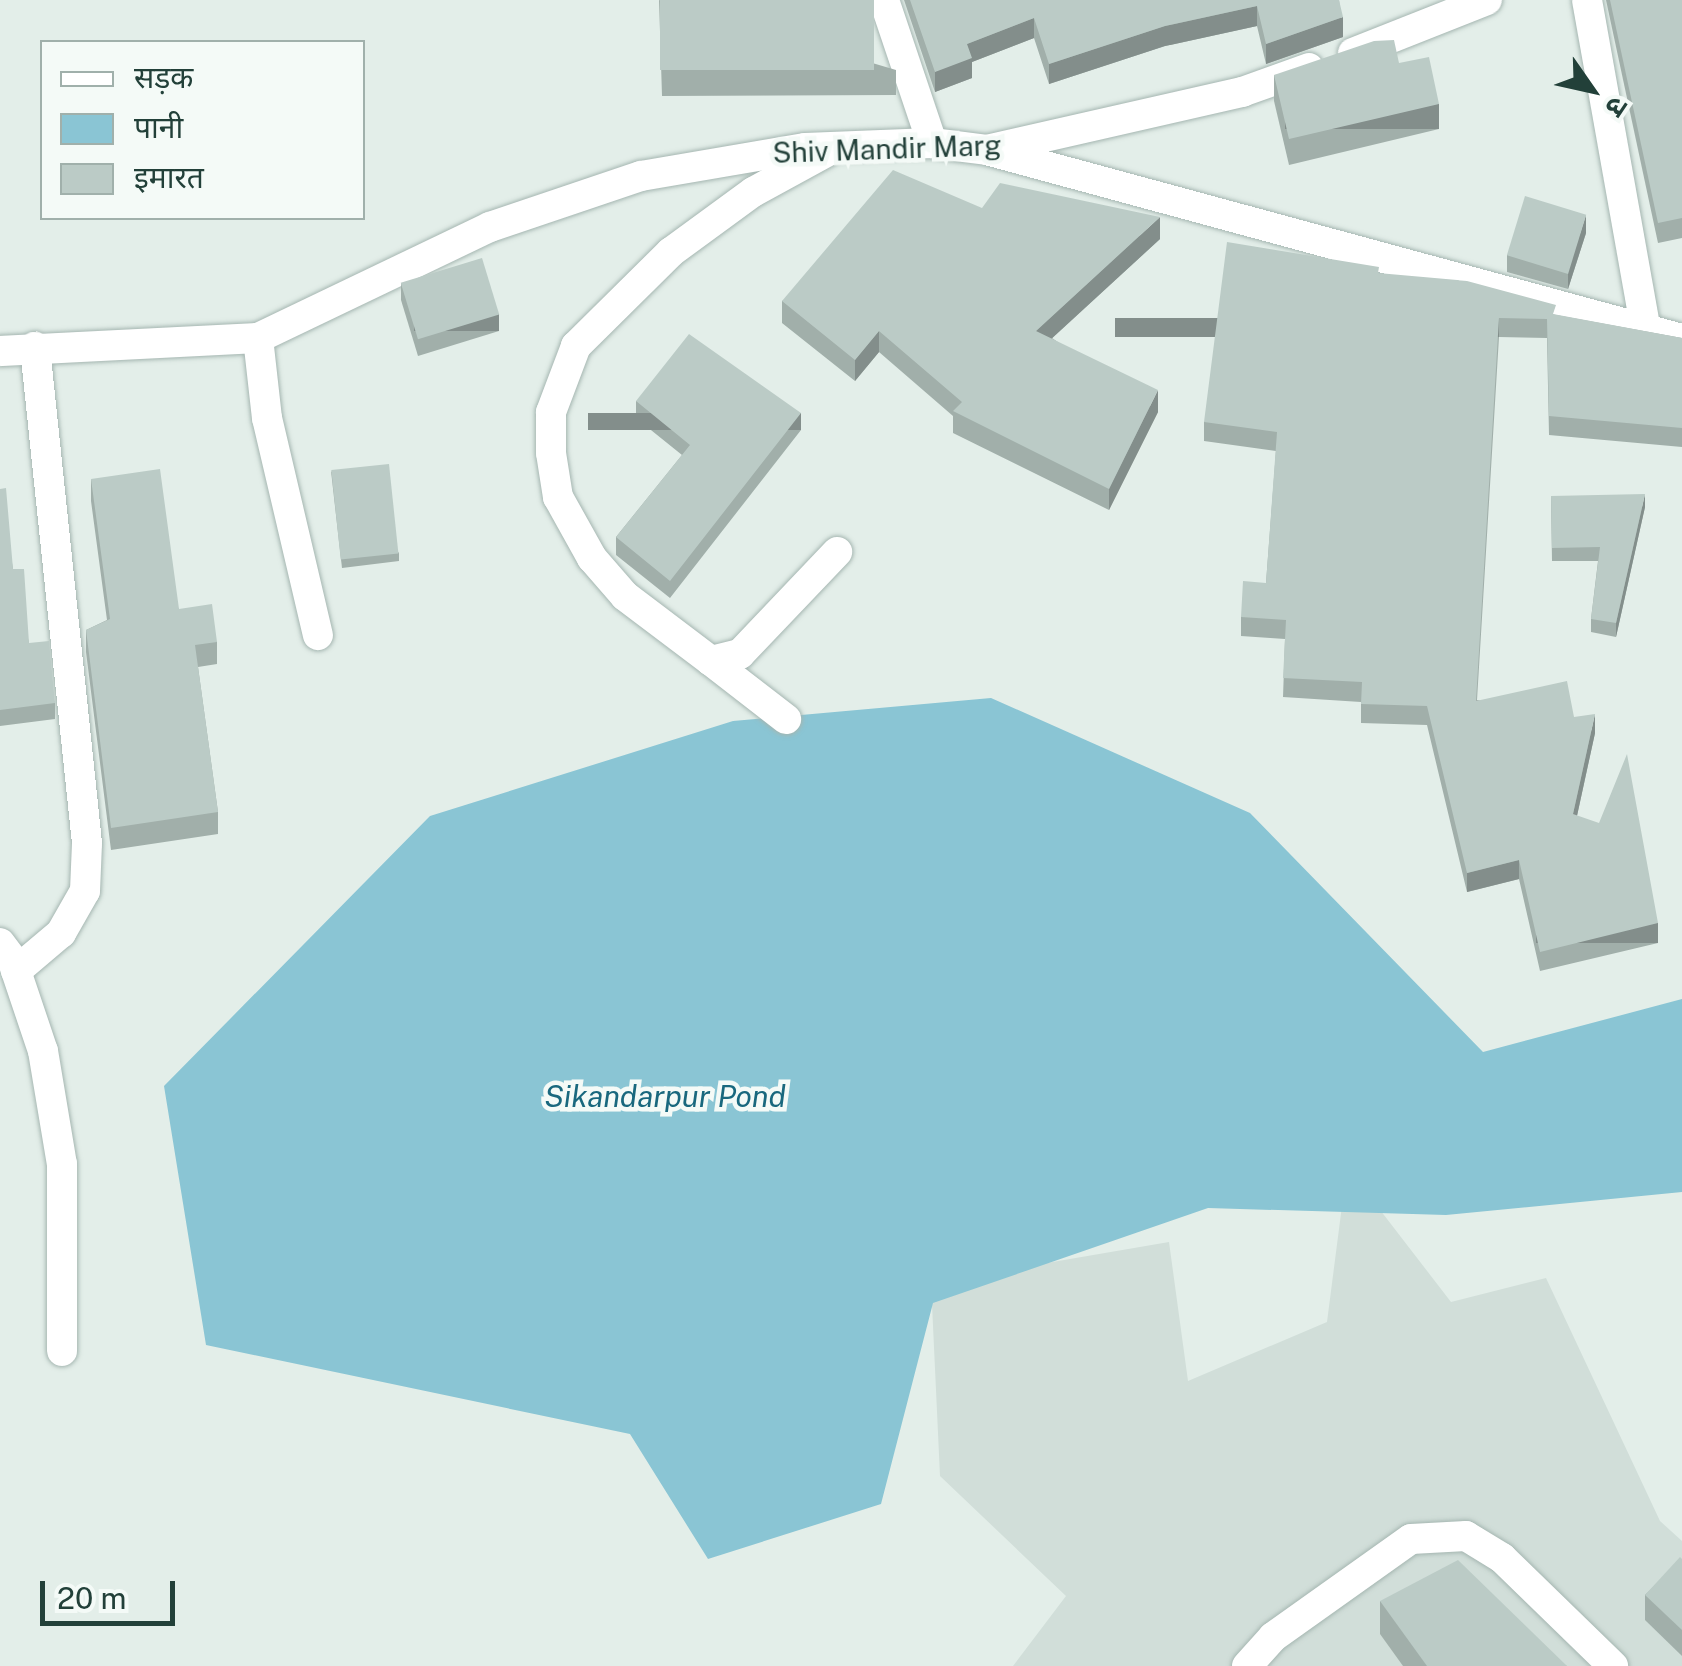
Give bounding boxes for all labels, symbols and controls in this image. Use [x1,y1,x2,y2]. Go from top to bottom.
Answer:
legend [40,40,365,220]
north arrow [1542,40,1642,140]
text: सड़क [134,59,193,95]
text: उ [1599,91,1636,123]
text: पानी [134,109,183,145]
street label: Shiv Mandir Marg [772,128,1002,170]
text: इमारत [134,159,204,195]
water label: Sikandarpur Pond [544,1078,786,1114]
scale bar [45,1561,180,1623]
text: 20 m [57,1580,126,1616]

